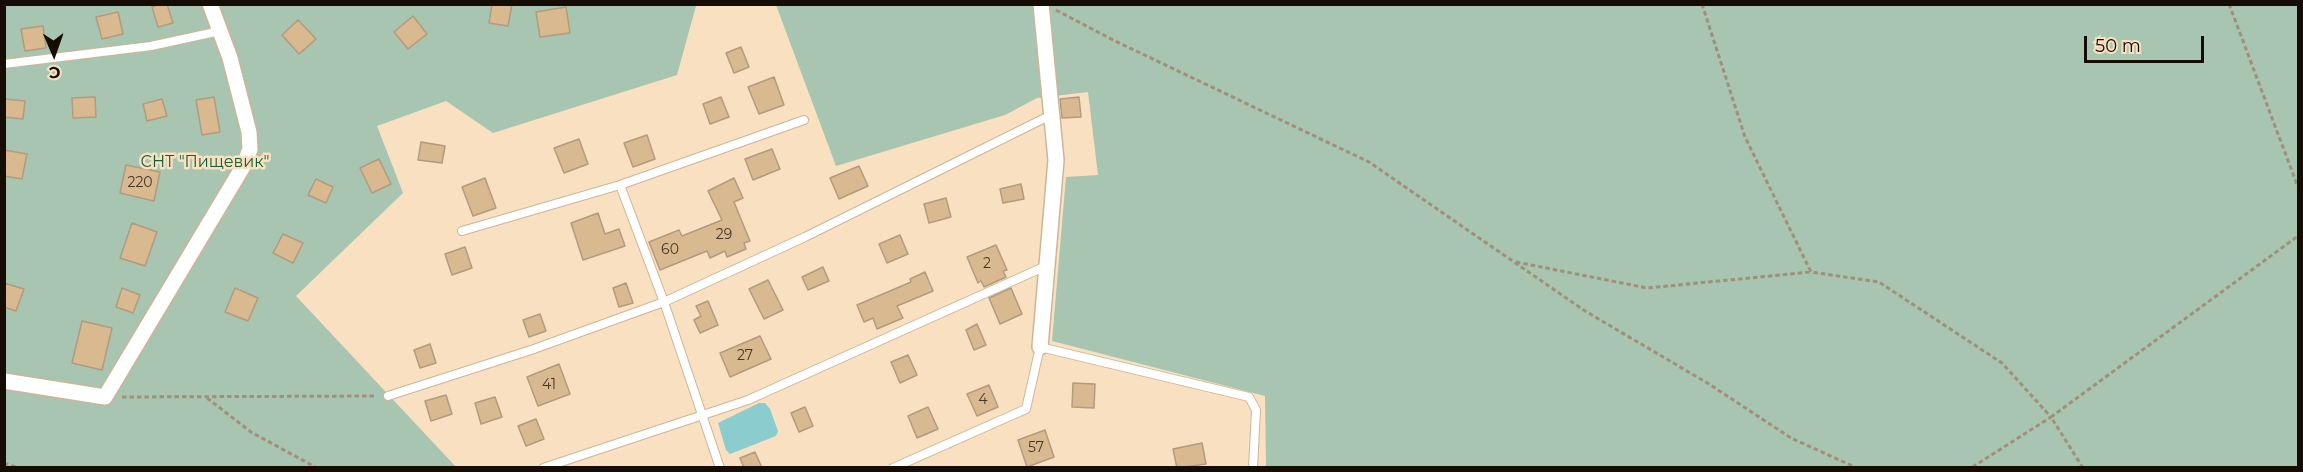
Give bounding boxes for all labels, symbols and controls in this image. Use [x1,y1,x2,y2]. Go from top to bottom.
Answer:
north arrow [24,24,84,84]
scale bar [2087,24,2207,62]
text: 50 m [2095,35,2141,57]
text: С [49,63,61,82]
park label: СНТ "Пищевик" [140,152,270,172]
house number: 220 [127,175,153,191]
house number: 29 [716,227,732,243]
house number: 60 [661,242,679,258]
house number: 2 [983,256,991,272]
house number: 27 [737,348,753,364]
house number: 41 [542,377,556,393]
house number: 4 [978,392,988,408]
house number: 57 [1028,440,1044,456]

